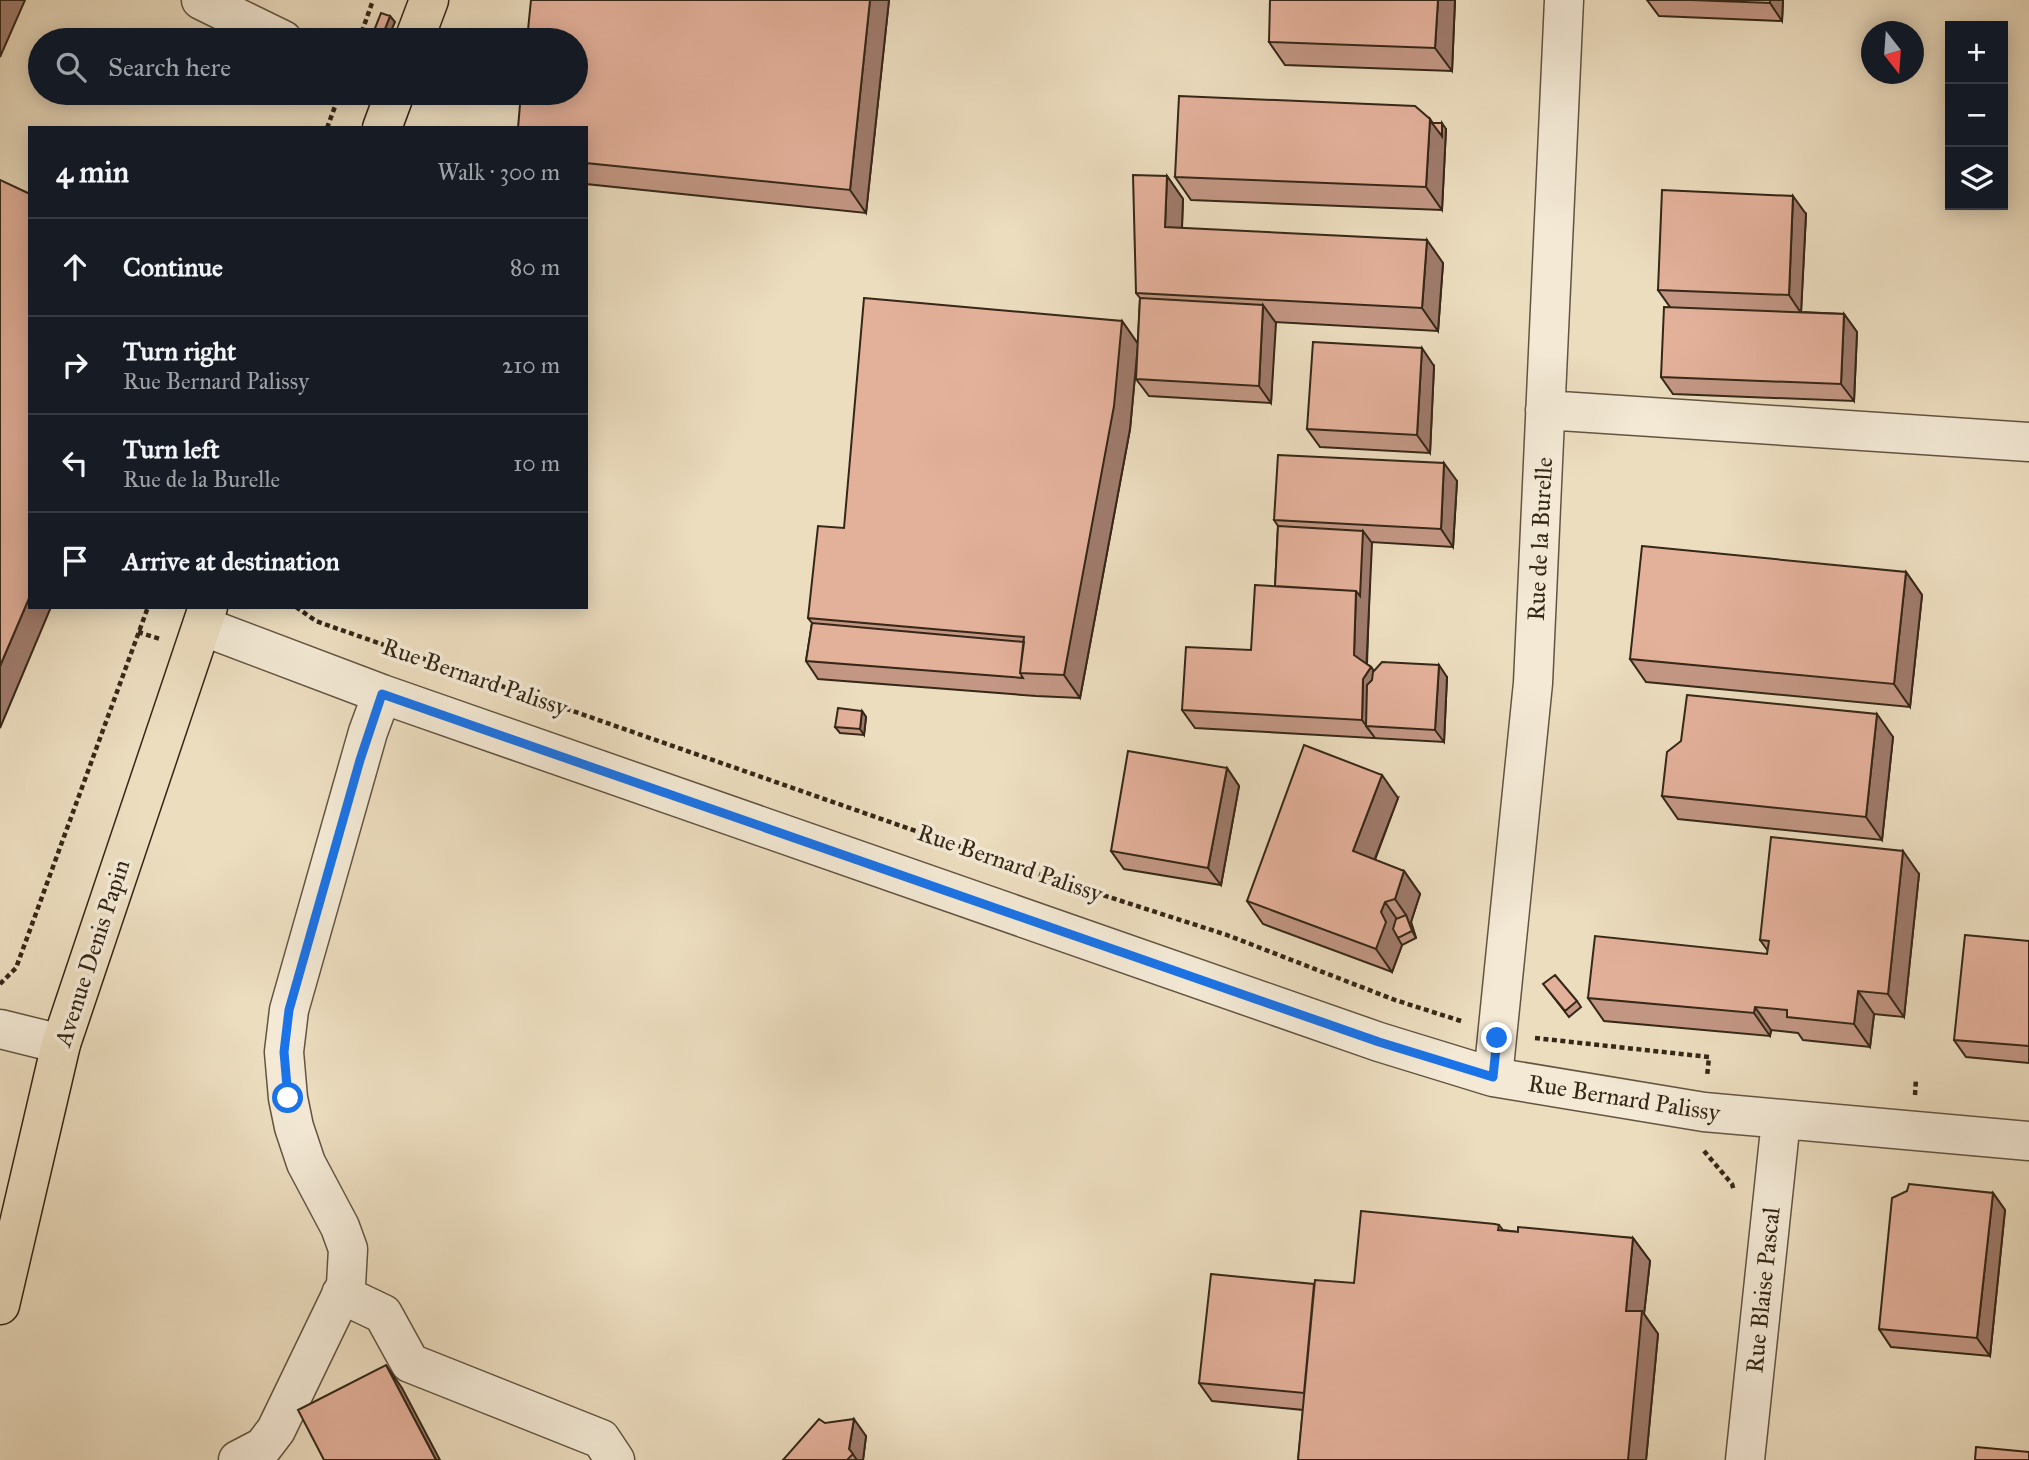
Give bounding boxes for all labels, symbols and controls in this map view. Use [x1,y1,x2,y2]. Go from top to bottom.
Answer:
north arrow [1861,21,1924,84]
map controls [1945,21,2008,210]
button: + [1945,21,2008,84]
search box [28,28,588,105]
icon: search [52,48,90,86]
text: Search here [108,51,231,83]
button: − [1945,84,2008,147]
button: layers [1945,147,2008,210]
text: 4 min [56,154,129,190]
text: Walk · 300 m [437,158,560,186]
icon: ahead [56,248,94,286]
text: Continue [123,251,223,283]
text: 80 m [510,253,560,281]
text: Turn right [123,335,236,367]
icon: right [56,346,94,384]
text: 210 m [502,351,560,379]
text: Rue Bernard Palissy [123,367,309,395]
text: Turn left [123,433,219,465]
icon: left [56,444,94,482]
text: 10 m [513,449,560,477]
street label: Rue de la Burelle [1521,456,1559,622]
text: Rue de la Burelle [123,465,280,493]
icon: arrive [56,542,94,580]
text: Arrive at destination [123,545,340,577]
street label: Rue Bernard Palissy [378,631,572,723]
street label: Rue Bernard Palissy [913,817,1107,909]
street label: Avenue Denis Papin [47,856,136,1051]
route end [1481,1022,1512,1053]
street label: Rue Bernard Palissy [1526,1068,1723,1128]
route start [272,1082,303,1113]
street label: Rue Blaise Pascal [1739,1205,1787,1374]

